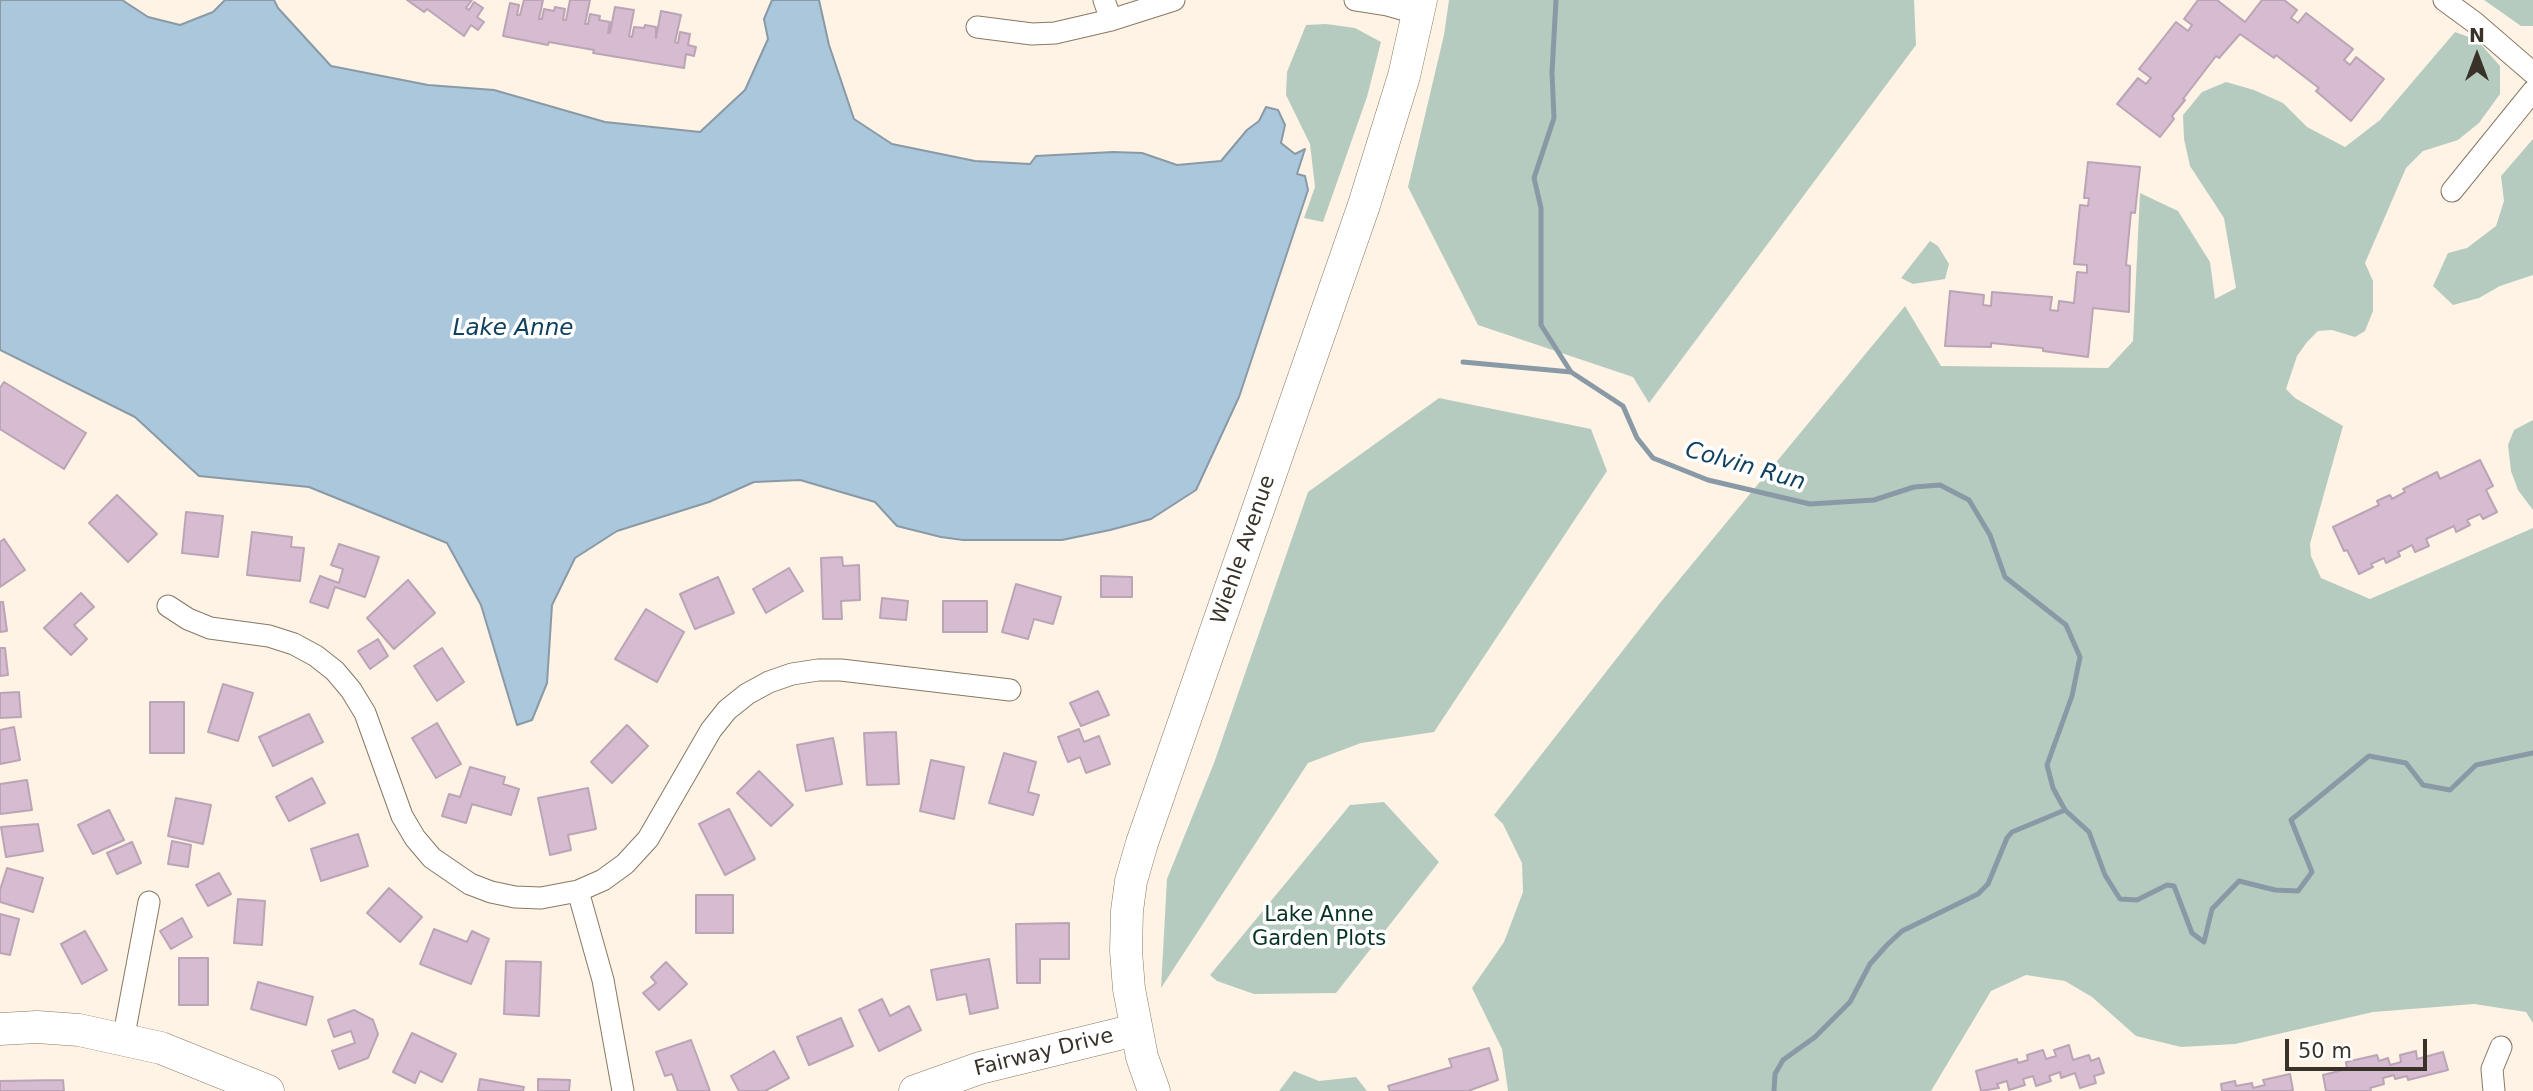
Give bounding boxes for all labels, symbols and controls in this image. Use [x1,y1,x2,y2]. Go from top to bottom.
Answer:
north arrow [2442,21,2512,91]
text: N [2469,24,2485,46]
water label: Lake Anne [453,315,573,343]
water label: Colvin Run [1682,437,1808,497]
street label: Wiehle Avenue [1207,472,1281,628]
park label: Lake Anne Garden Plots [1252,903,1386,953]
street label: Fairway Drive [972,1024,1116,1082]
scale bar [2288,1024,2430,1068]
text: 50 m [2298,1039,2352,1063]

